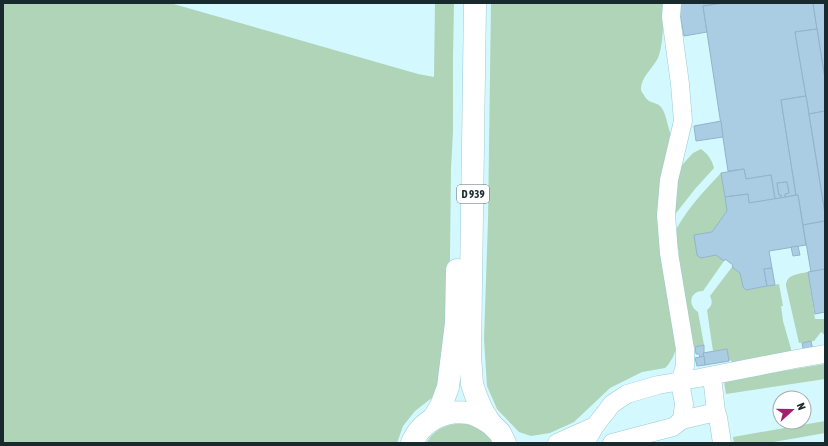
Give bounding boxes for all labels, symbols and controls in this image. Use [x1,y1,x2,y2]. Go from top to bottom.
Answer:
road number: D 939 [457,185,489,203]
north arrow [772,390,812,430]
text: N [795,401,808,412]

